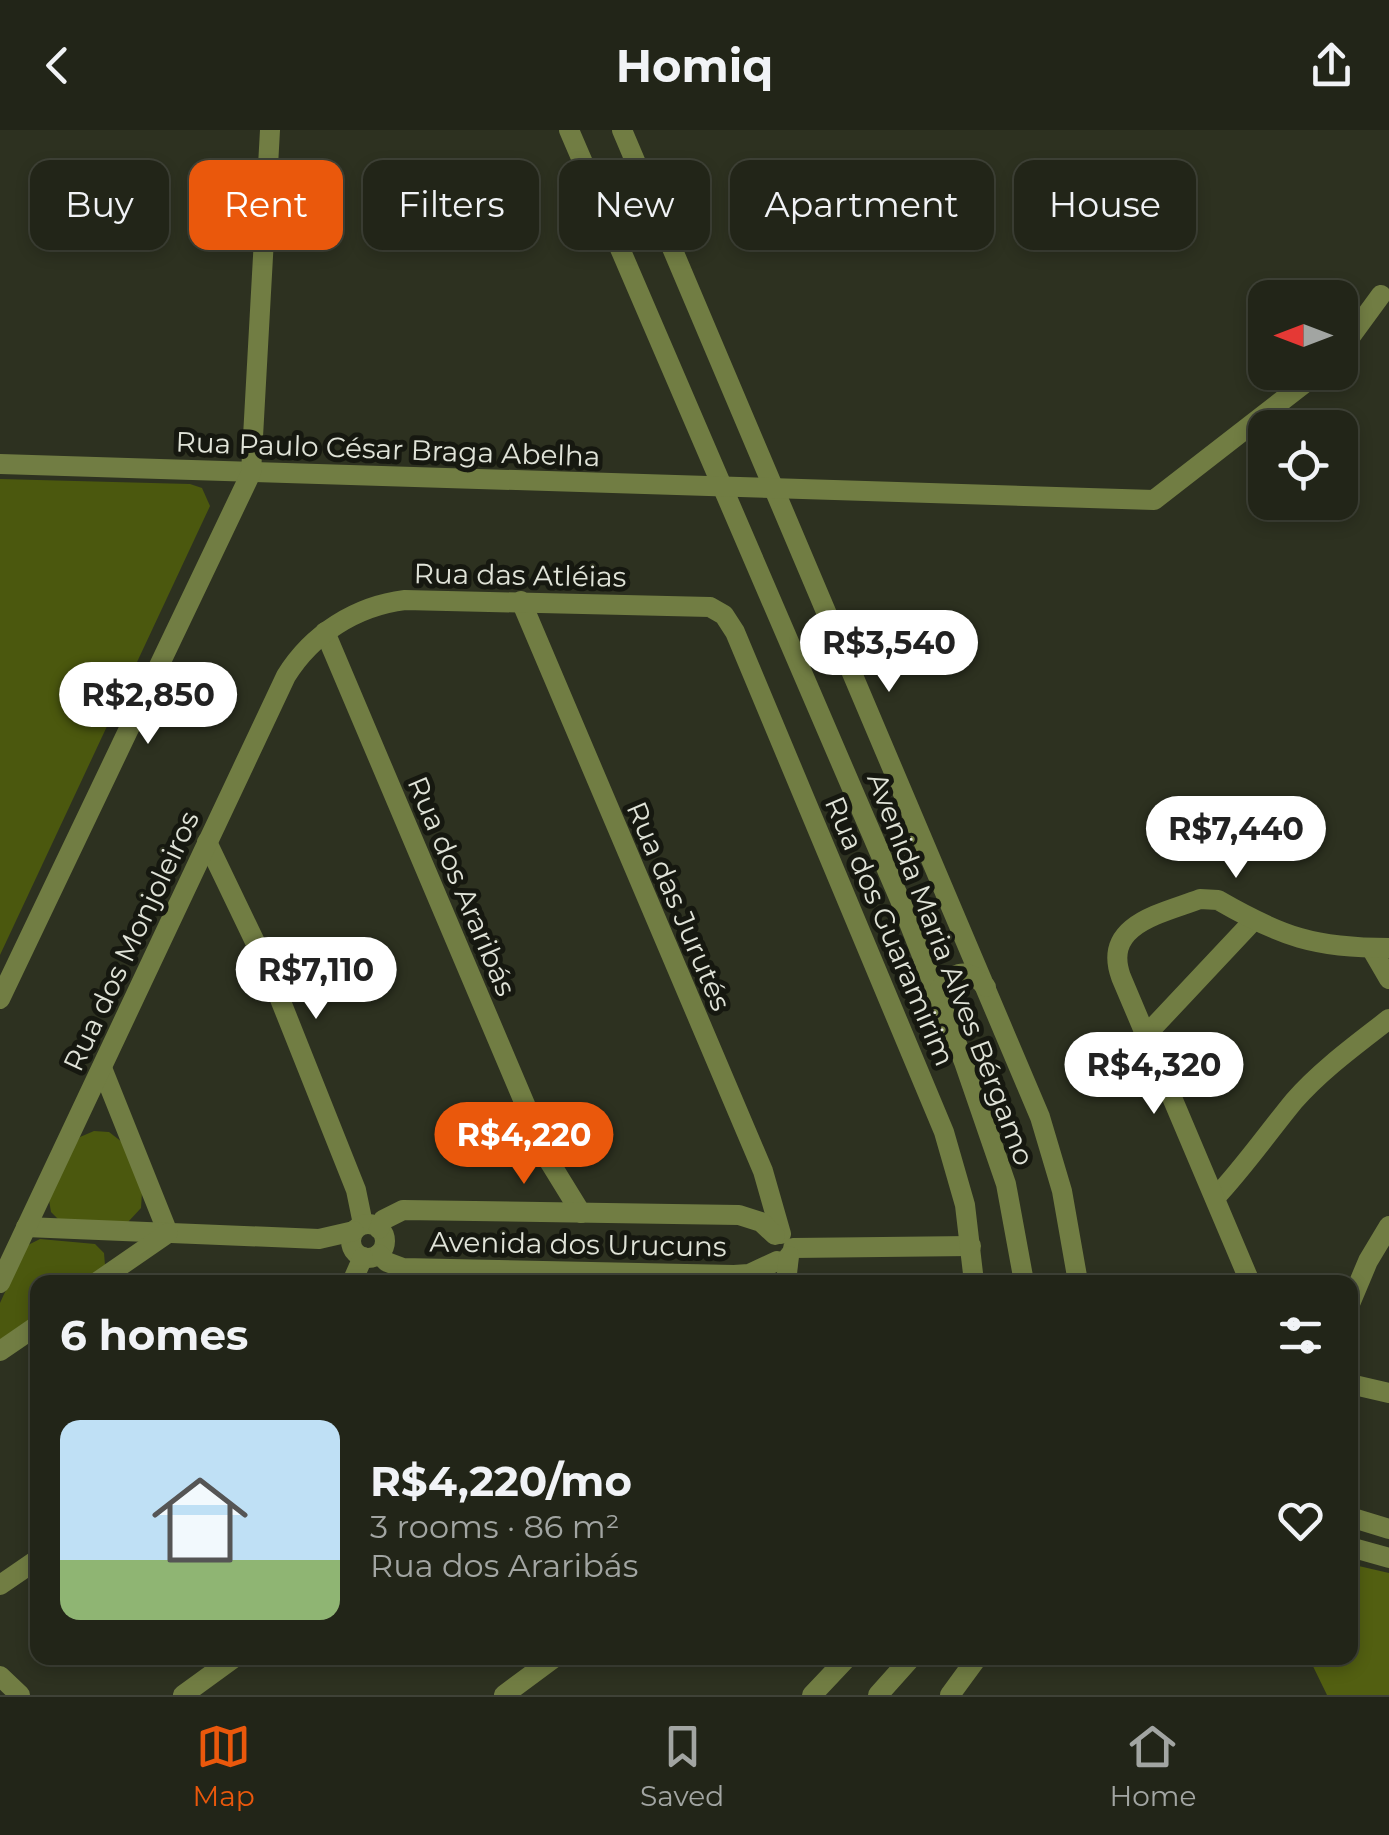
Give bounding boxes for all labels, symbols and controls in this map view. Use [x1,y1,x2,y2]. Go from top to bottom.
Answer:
icon: back [30,38,85,93]
text: Homiq [616,38,773,93]
icon: share [1304,38,1359,93]
chip: Buy [30,160,169,250]
chip: Rent [189,160,343,250]
chip: Filters [363,160,539,250]
chip: New [559,160,710,250]
chip: Apartment [730,160,994,250]
chip: House [1014,160,1196,250]
north arrow [1248,280,1358,390]
map controls [1248,280,1358,520]
button: locate [1248,410,1358,520]
street label: Rua Paulo César Braga Abelha [175,425,601,473]
street label: Rua das Atléias [413,556,627,594]
pin: R$3,540 [797,610,981,695]
text: R$3,540 [822,623,956,662]
pin: R$2,850 [56,662,240,747]
text: R$2,850 [81,675,215,714]
street label: Avenida Maria Alves Bérgamo [860,768,1042,1170]
street label: Rua dos Araribás [400,771,524,1001]
street label: Rua dos Guaramirim [818,791,962,1071]
street label: Rua das Jurutés [620,796,738,1016]
pin: R$7,440 [1144,796,1328,881]
street label: Rua dos Monjoleiros [56,806,206,1076]
text: R$7,440 [1168,809,1304,848]
pin: R$7,110 [224,937,408,1022]
text: R$7,110 [258,950,374,989]
pin: R$4,320 [1062,1032,1246,1117]
text: R$4,320 [1086,1045,1222,1084]
pin: R$4,220 [432,1102,616,1187]
text: R$4,220 [456,1115,592,1154]
street label: Avenida dos Urucuns [429,1224,727,1264]
icon: filters [1273,1308,1328,1363]
text: 6 homes [60,1309,248,1361]
text: R$4,220/mo [370,1455,632,1507]
icon: home [140,1460,260,1580]
icon: heart [1273,1493,1328,1548]
text: 3 rooms · 86 m² [370,1507,619,1546]
text: Rua dos Araribás [370,1546,638,1585]
tab: Map [193,1719,255,1813]
tab: Saved [640,1719,724,1813]
tab: Home [1109,1719,1196,1813]

